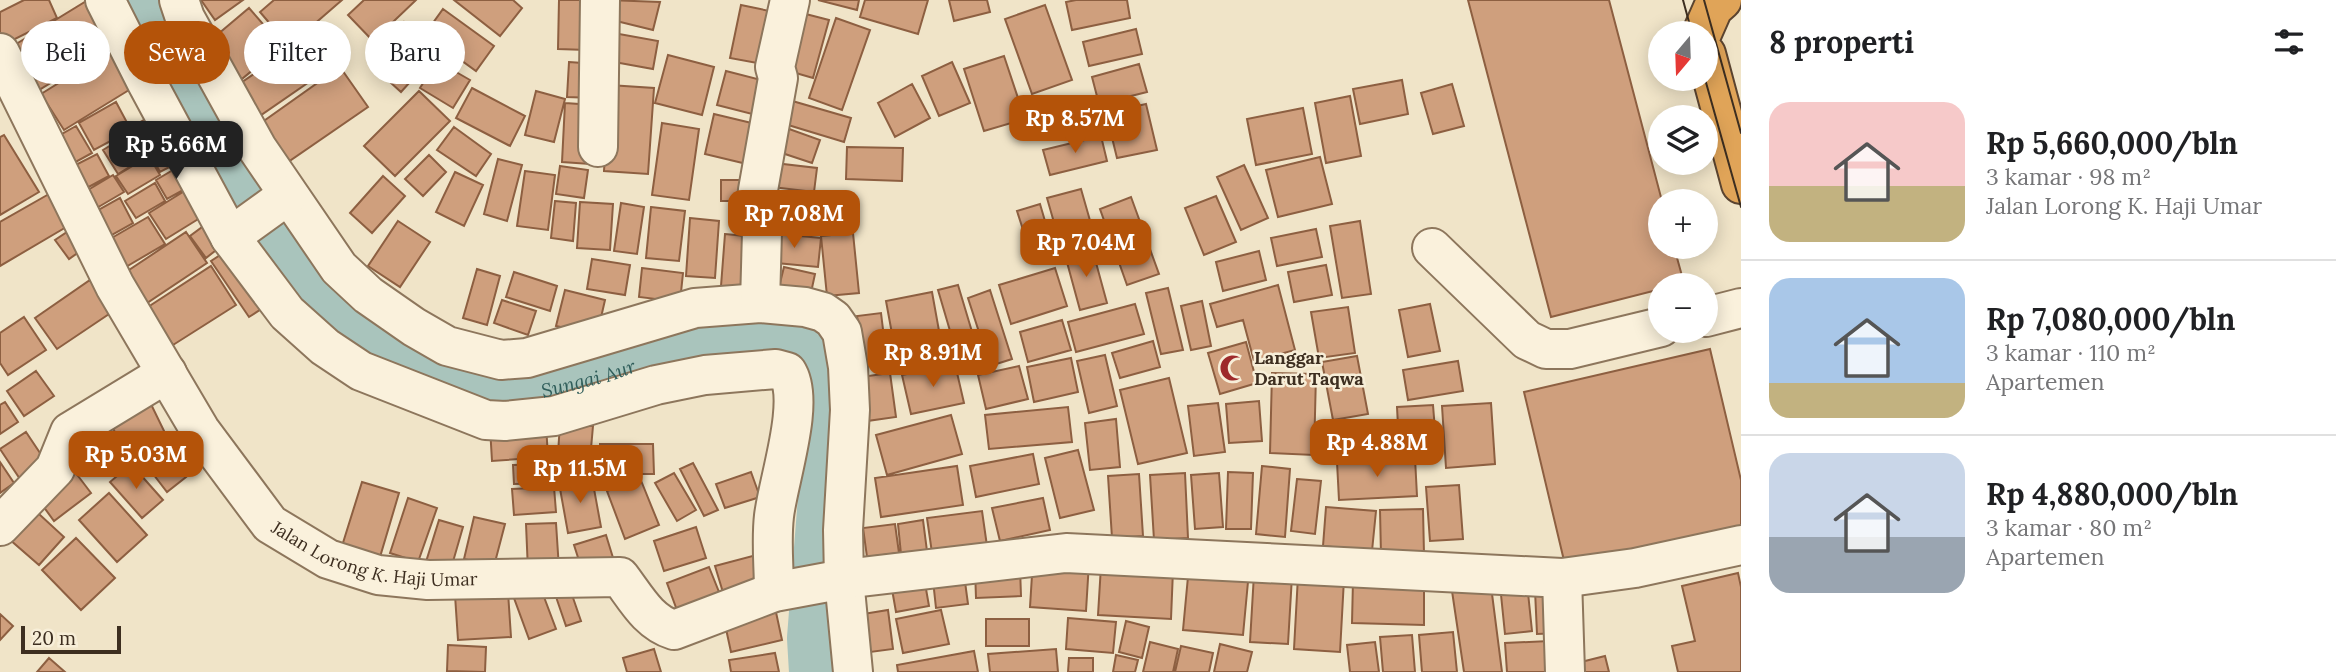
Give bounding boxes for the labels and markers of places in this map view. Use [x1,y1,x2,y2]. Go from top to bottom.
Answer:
pin: Rp 8.57M [1003,96,1147,155]
pin: Rp 5.66M [104,122,248,181]
pin: Rp 7.08M [722,190,866,250]
pin: Rp 7.04M [1014,219,1158,279]
pin: Rp 8.91M [861,330,1005,389]
place label: Langgar Darut Taqwa [1254,346,1364,390]
mosque icon: Langgar Darut Taqwa [1218,353,1248,383]
pin: Rp 4.88M [1305,420,1449,479]
pin: Rp 5.03M [64,432,208,491]
pin: Rp 11.5M [508,446,652,505]

